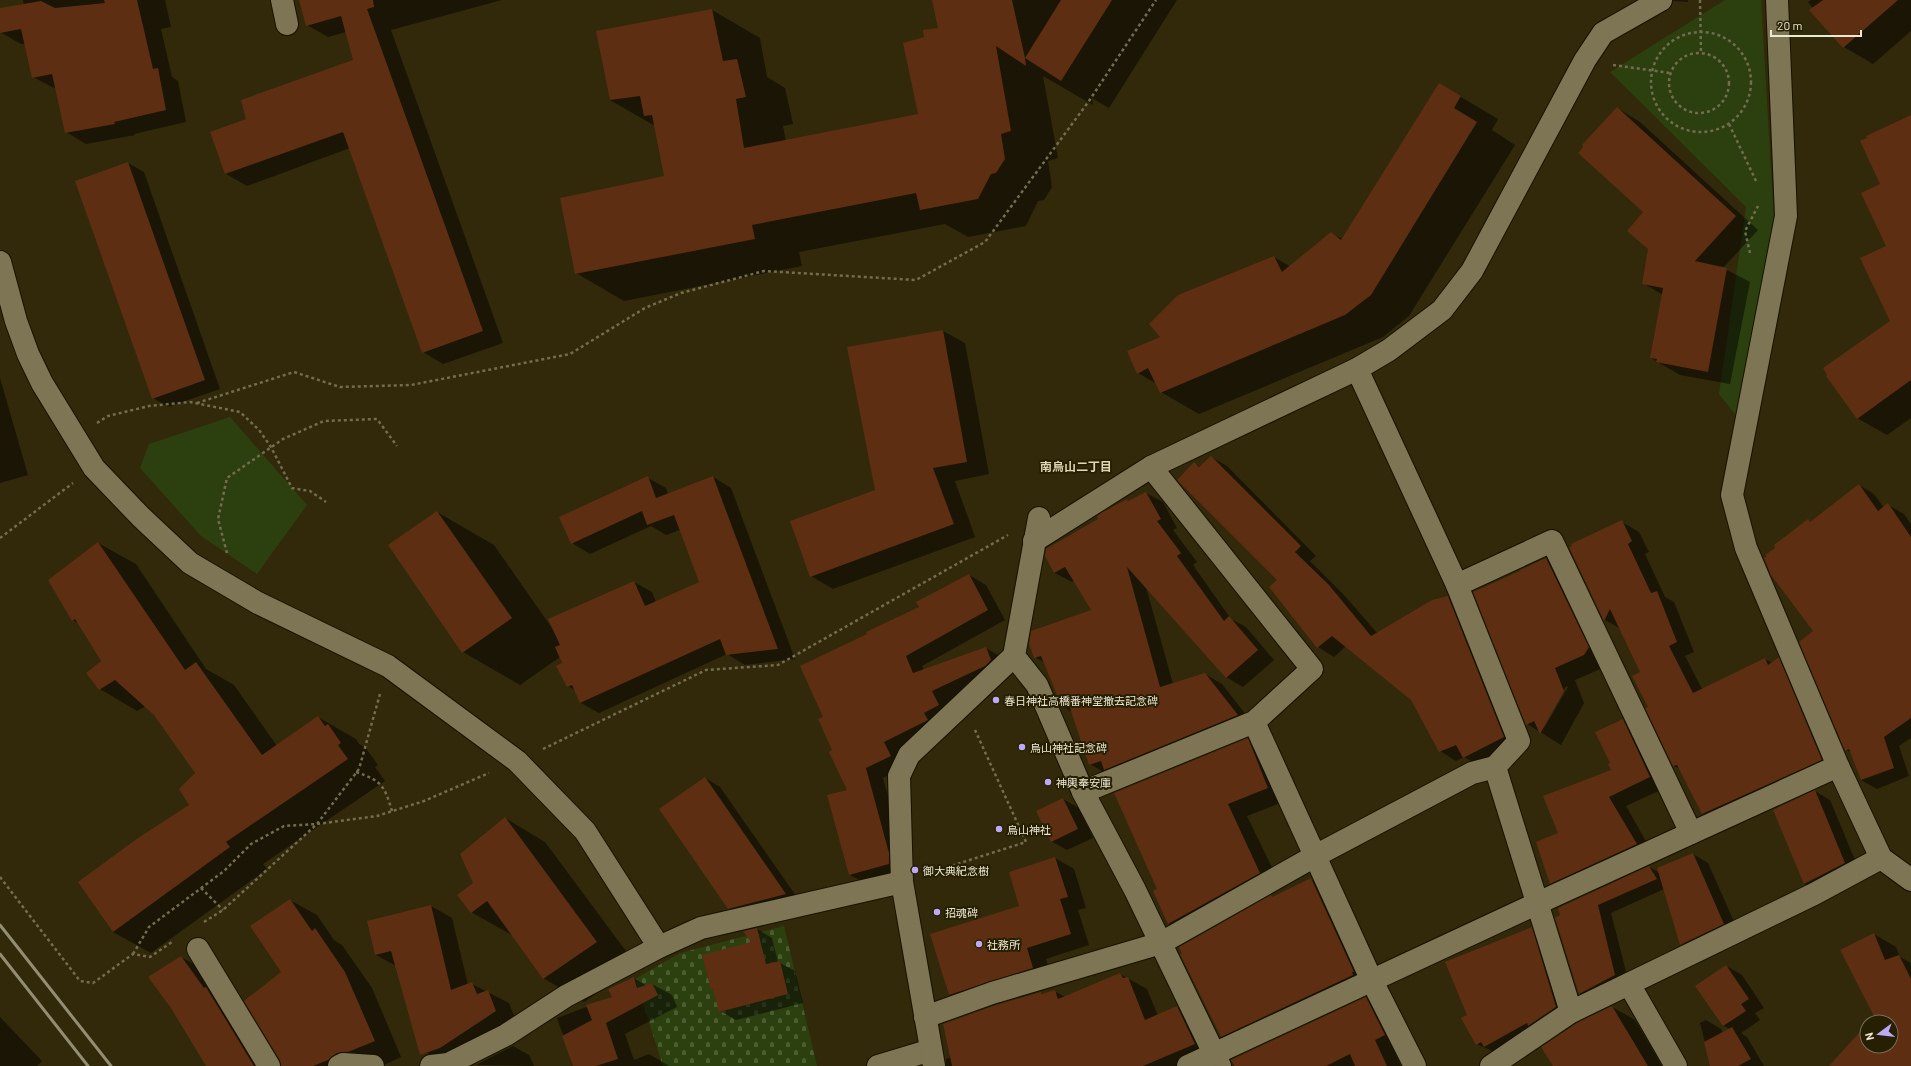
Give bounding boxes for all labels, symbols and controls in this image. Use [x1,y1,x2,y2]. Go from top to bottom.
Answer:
scale bar [1771,12,1861,38]
text: 20 m [1777,18,1803,32]
district label: 南烏山二丁目 [1040,459,1112,473]
place label: 春日神社高橋番神堂撤去記念碑 [1004,694,1158,707]
marker: 春日神社高橋番神堂撤去記念碑 [991,695,1001,705]
place label: 烏山神社記念碑 [1030,741,1107,754]
marker: 烏山神社記念碑 [1017,742,1027,752]
place label: 神輿奉安庫 [1056,776,1111,789]
marker: 神輿奉安庫 [1043,777,1053,787]
place label: 烏山神社 [1007,823,1051,836]
marker: 烏山神社 [994,824,1004,834]
place label: 御大典紀念樹 [922,864,989,877]
marker: 御大典紀念樹 [910,865,920,875]
place label: 招魂碑 [945,906,978,919]
marker: 招魂碑 [932,907,942,917]
place label: 社務所 [987,938,1021,951]
marker: 社務所 [974,939,984,949]
north arrow [1859,1014,1899,1054]
text: N [1862,1031,1876,1042]

